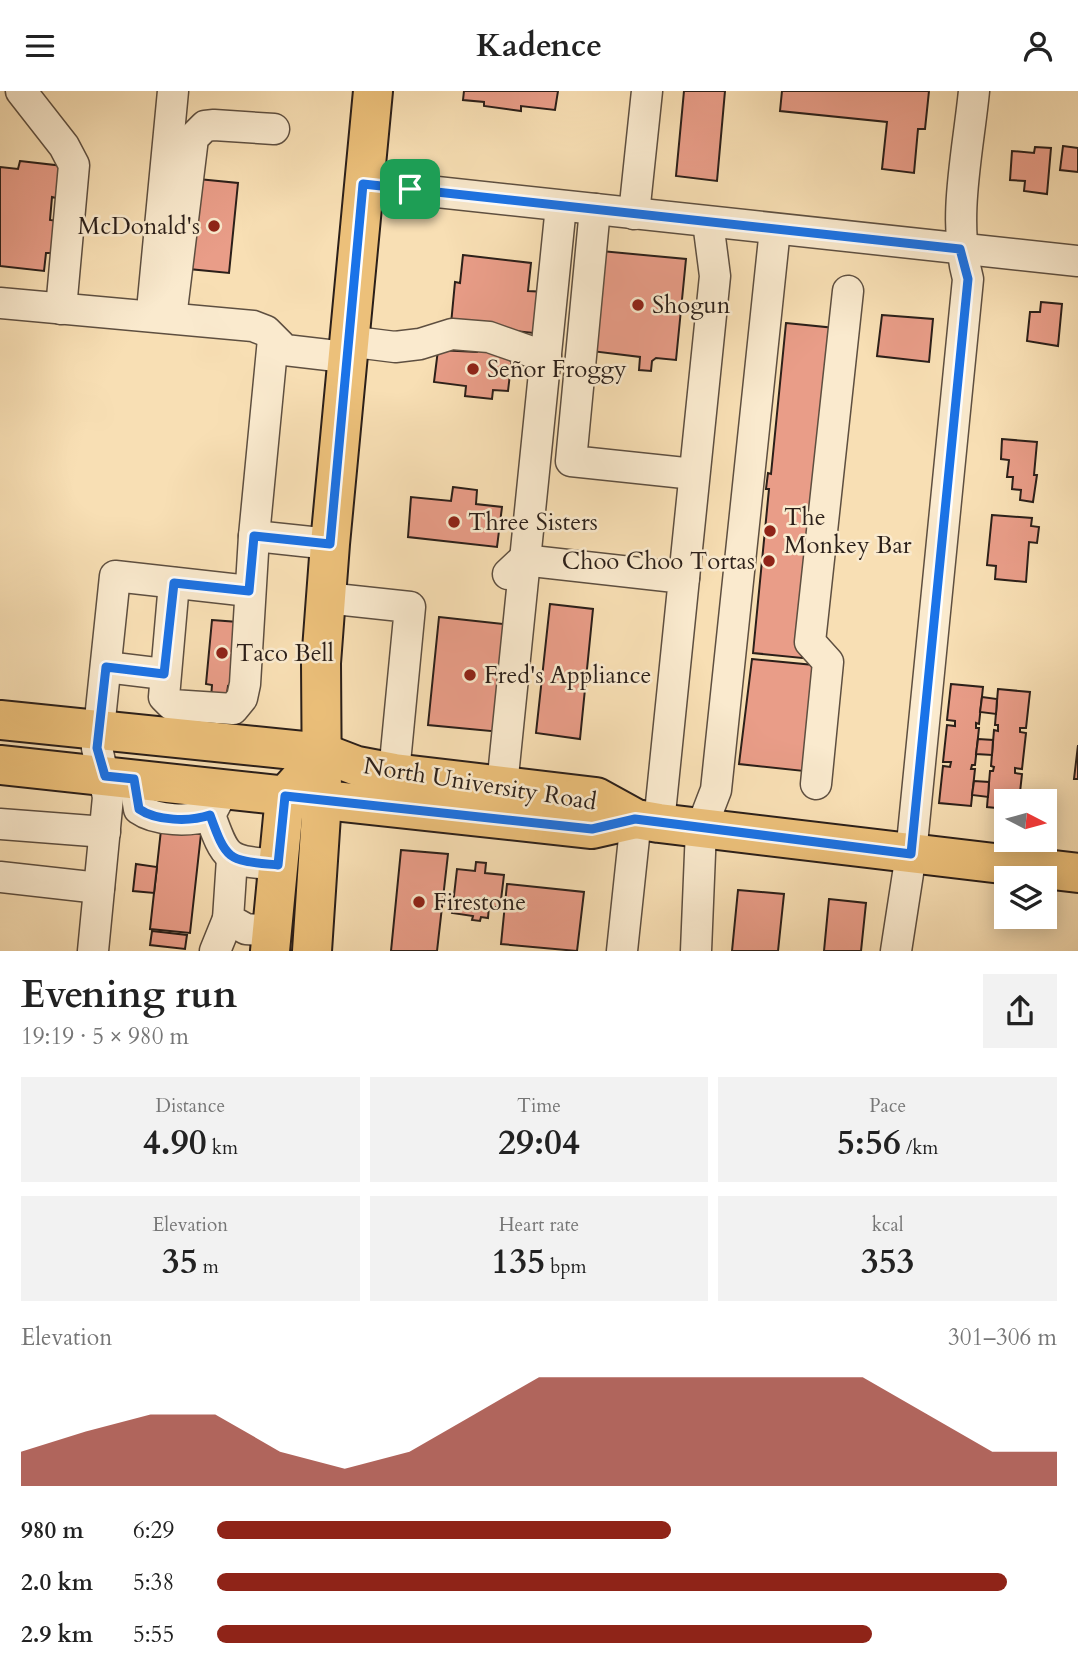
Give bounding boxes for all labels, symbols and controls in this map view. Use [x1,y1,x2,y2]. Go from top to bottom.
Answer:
text: Kadence [476,24,602,68]
icon: menu [21,27,59,65]
icon: person [1019,27,1057,65]
pin [380,159,440,219]
icon: arrive [391,170,429,208]
place label: McDonald's [78,210,200,243]
marker: McDonald's [206,218,222,234]
place label: Shogun [652,289,731,322]
marker: Shogun [630,297,646,313]
place label: Señor Froggy [487,353,627,386]
marker: Señor Froggy [465,361,481,377]
place label: The Monkey Bar [784,501,912,562]
place label: Three Sisters [468,506,598,539]
marker: Three Sisters [446,514,462,530]
marker: The Monkey Bar [762,523,778,539]
place label: Choo Choo Tortas [562,545,755,578]
marker: Choo Choo Tortas [761,553,777,569]
place label: Taco Bell [236,637,334,670]
marker: Taco Bell [214,645,230,661]
place label: Fred's Appliance [484,659,651,692]
marker: Fred's Appliance [462,667,478,683]
street label: North University Road [361,749,599,819]
north arrow [994,789,1057,852]
map controls [994,789,1057,929]
button: layers [994,866,1057,929]
place label: Firestone [433,886,526,919]
marker: Firestone [411,894,427,910]
text: Evening run [21,969,237,1021]
button: share [983,974,1057,1048]
text: 19:19 · 5 × 980 m [21,1021,189,1052]
text: Distance [156,1093,225,1119]
text: Time [517,1093,561,1119]
text: Pace [869,1093,906,1119]
text: 4.90 [143,1119,207,1167]
text: 29:04 [498,1119,580,1167]
text: 5:56 [837,1119,901,1167]
text: km [207,1135,238,1161]
text: /km [901,1135,938,1161]
text: Elevation [153,1212,228,1238]
text: Heart rate [499,1212,579,1238]
text: kcal [872,1212,904,1238]
text: 35 [162,1238,198,1286]
text: 135 [491,1238,545,1286]
text: 353 [861,1238,915,1286]
text: m [198,1254,219,1280]
text: bpm [545,1254,587,1280]
text: Elevation [21,1322,112,1353]
text: 301–306 m [948,1322,1057,1353]
text: 980 m [21,1515,84,1546]
text: 6:29 [133,1515,174,1546]
text: 2.0 km [21,1567,93,1598]
text: 5:38 [133,1567,174,1598]
text: 2.9 km [21,1619,93,1650]
text: 5:55 [133,1619,174,1650]

